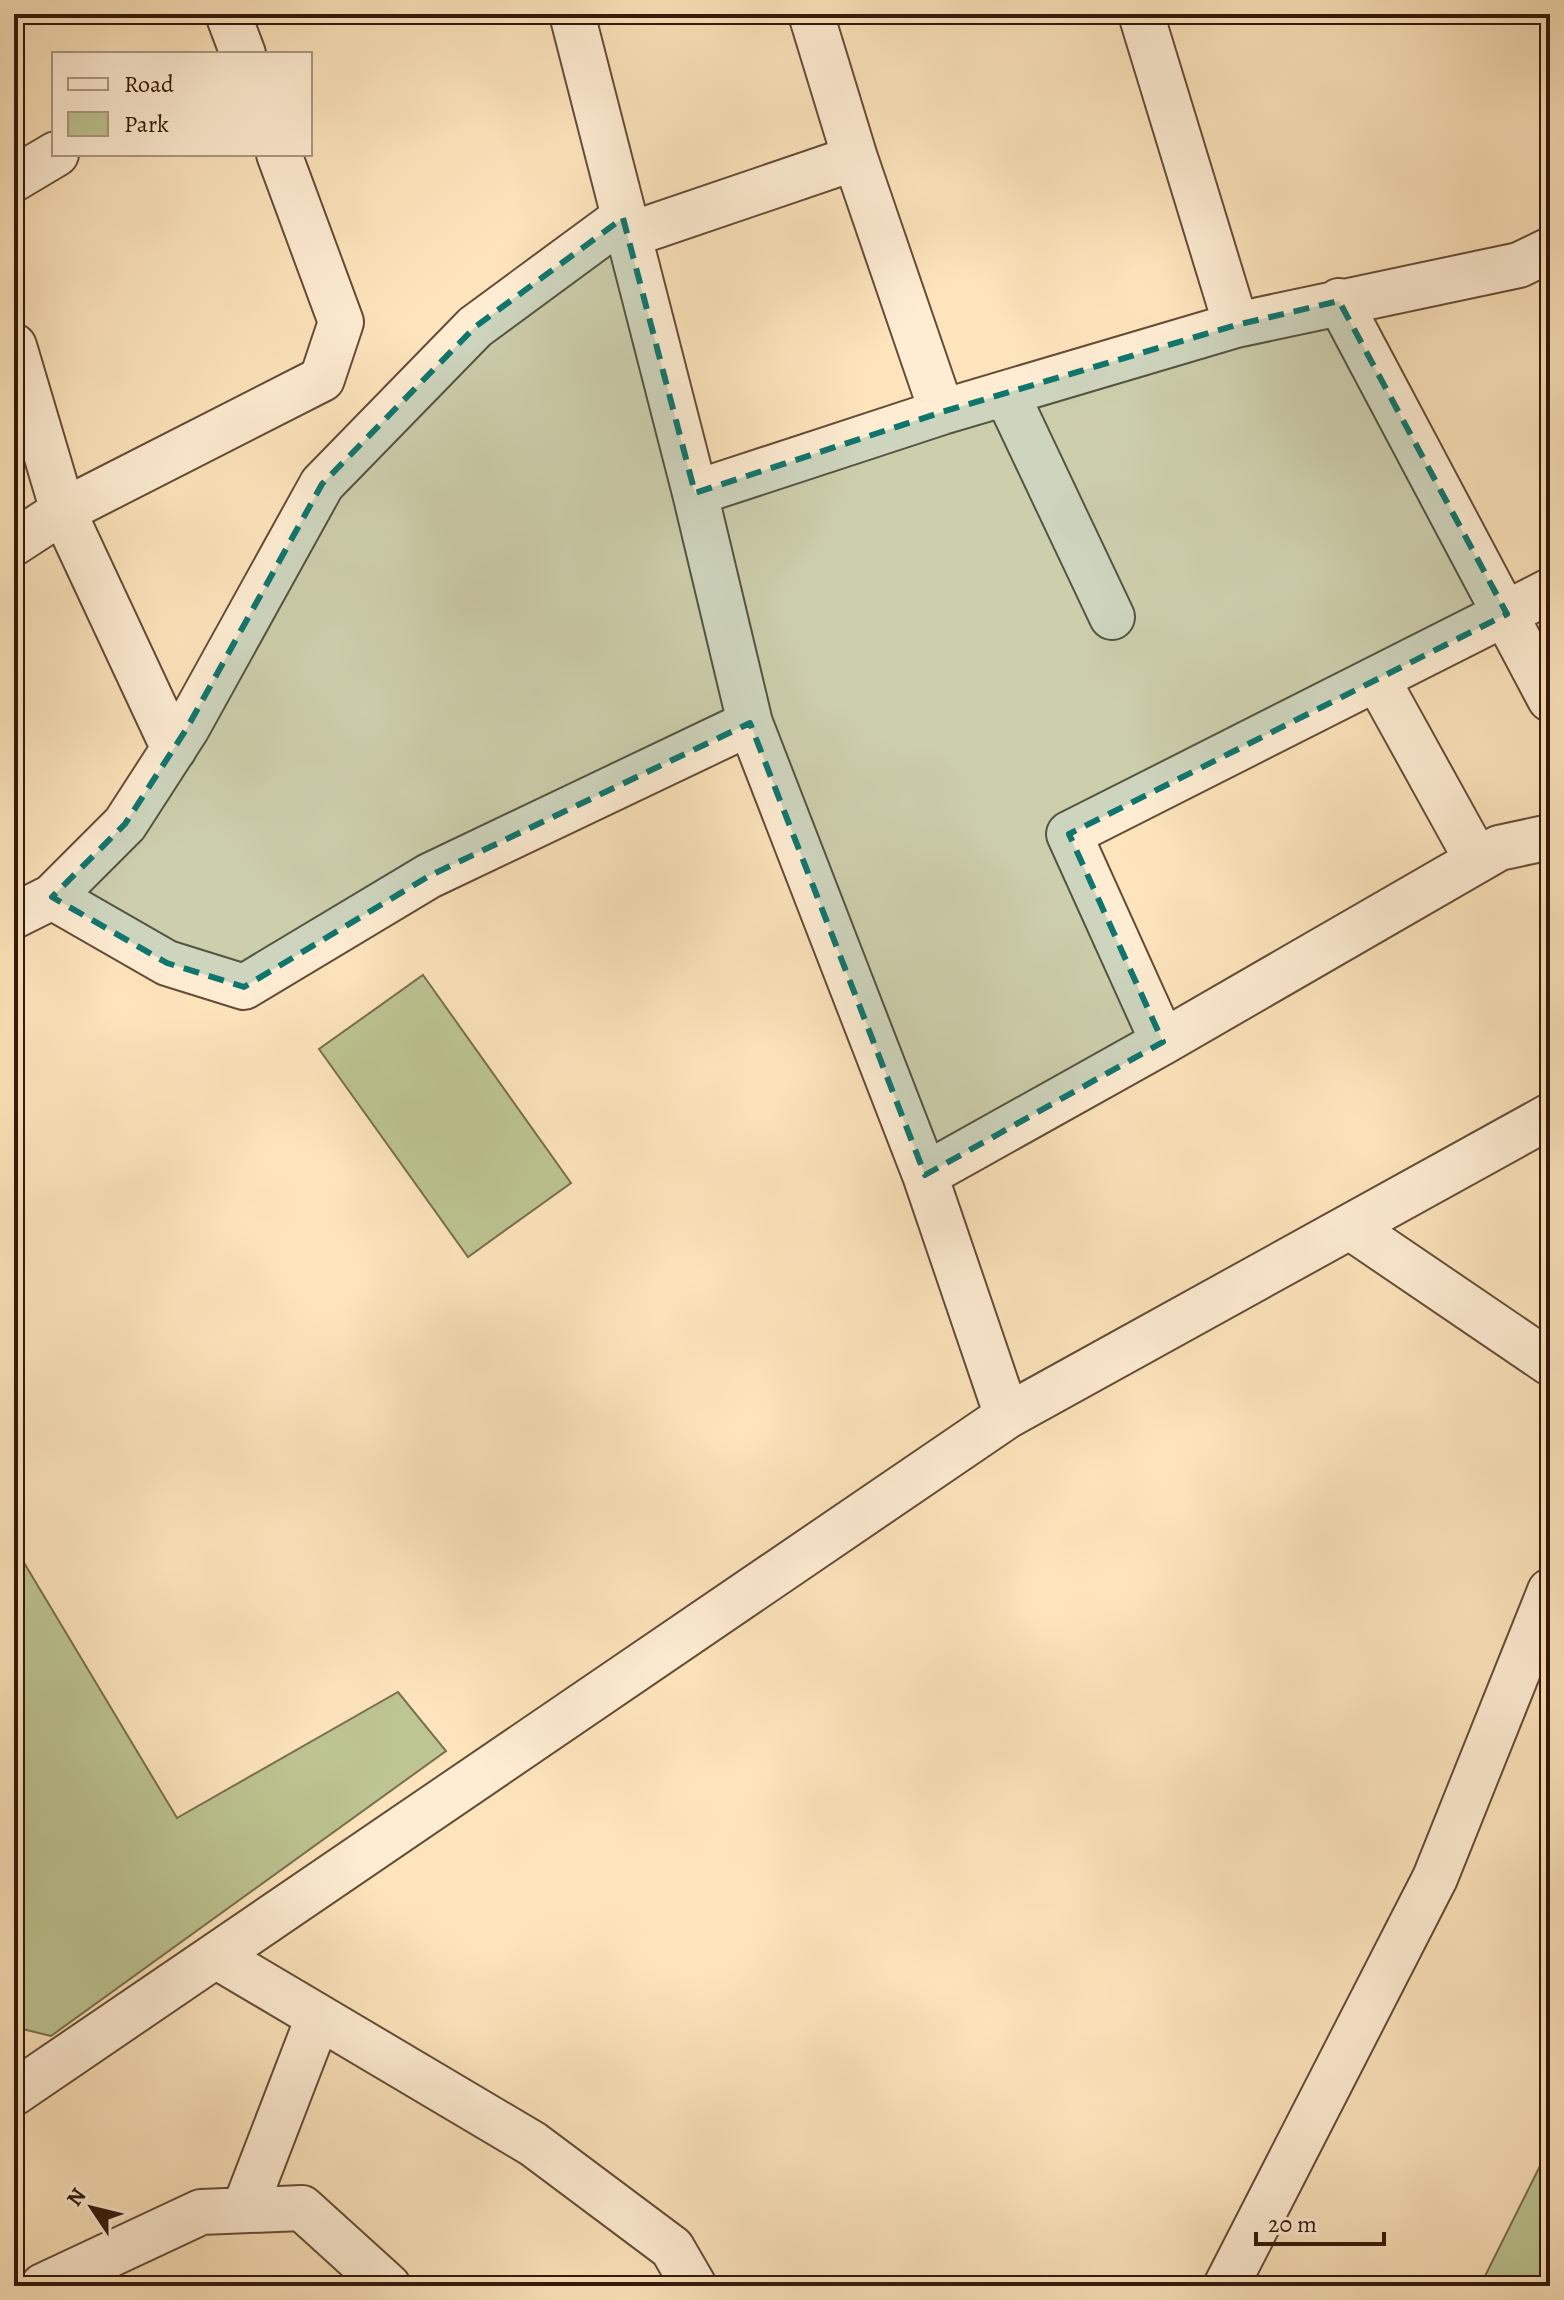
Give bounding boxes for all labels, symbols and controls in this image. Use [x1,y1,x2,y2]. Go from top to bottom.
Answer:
legend [52,52,312,156]
text: Road [124,68,174,100]
text: Park [124,108,169,140]
north arrow [52,2168,132,2248]
text: N [60,2182,93,2212]
scale bar [1256,2196,1384,2246]
text: 20 m [1268,2208,1317,2240]

